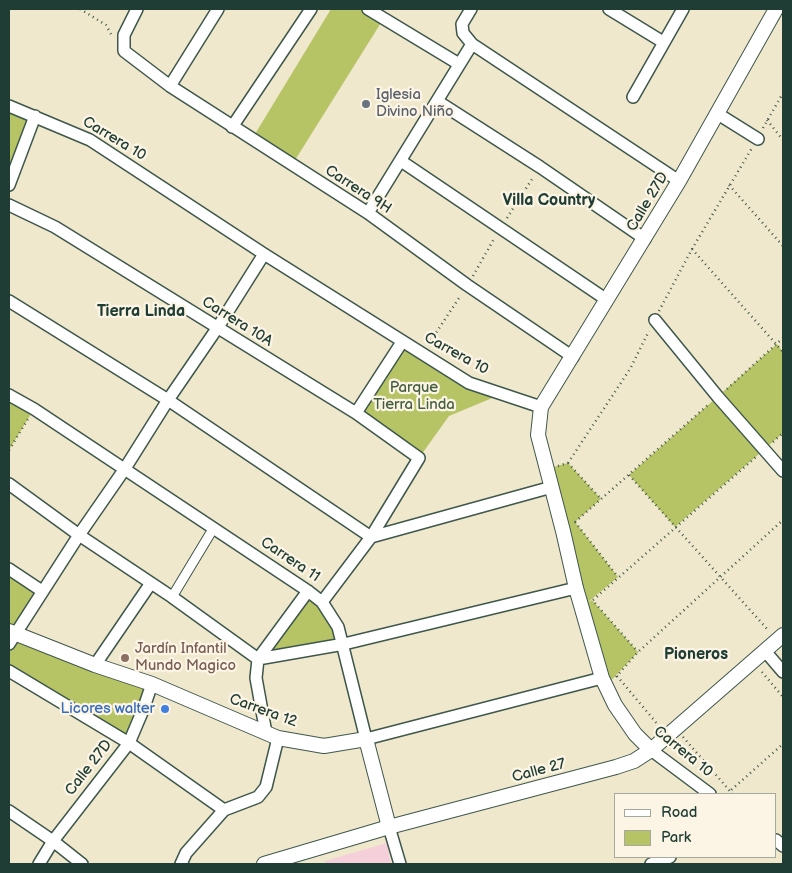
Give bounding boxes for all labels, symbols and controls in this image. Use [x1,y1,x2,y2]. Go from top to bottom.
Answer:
place label: Iglesia Divino Niño [376,86,453,121]
marker: Iglesia Divino Niño [360,98,372,110]
street label: Carrera 10 [79,113,149,165]
street label: Carrera 9H [321,162,395,218]
street label: Calle 27D [623,169,673,235]
district label: Villa Country [503,191,595,211]
street label: Carrera 10A [198,293,276,351]
district label: Tierra Linda [97,302,185,322]
street label: Carrera 10 [421,329,491,379]
park label: Parque Tierra Linda [373,379,455,414]
street label: Carrera 11 [257,534,323,586]
place label: Jardín Infantil Mundo Magico [135,640,236,675]
district label: Pioneros [664,645,728,665]
marker: Jardín Infantil Mundo Magico [119,652,131,664]
street label: Carrera 12 [227,690,299,732]
place label: Licores walter [61,700,155,718]
marker: Licores walter [159,703,171,715]
street label: Carrera 10 [650,723,716,781]
street label: Calle 27D [62,737,116,799]
street label: Calle 27 [510,755,568,787]
legend [614,793,777,858]
text: Road [661,803,697,822]
text: Park [661,828,691,847]

